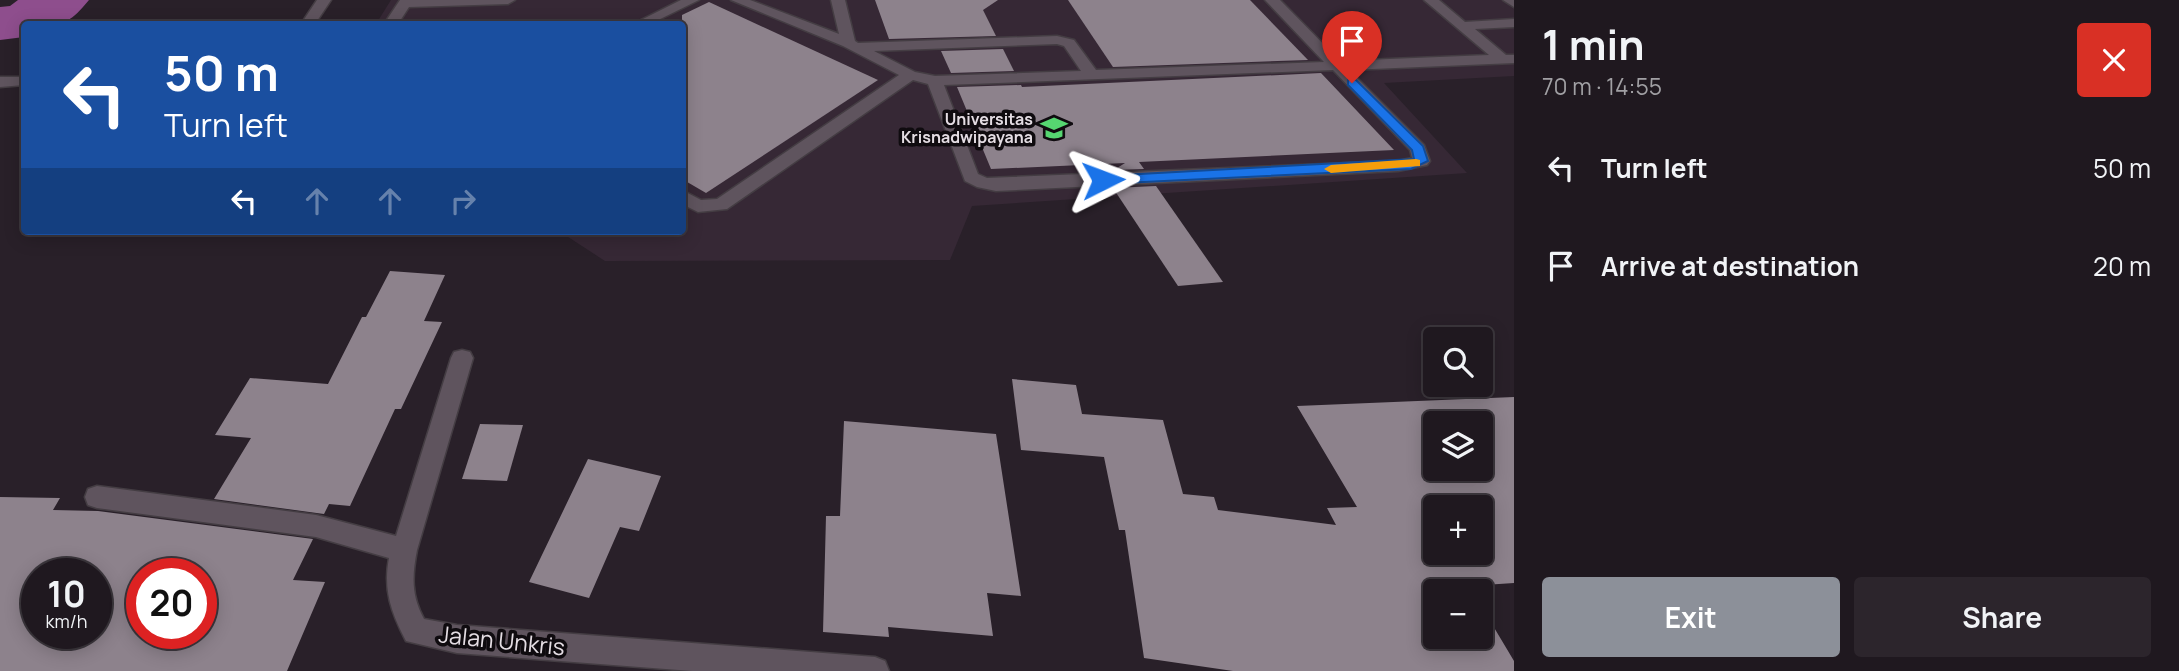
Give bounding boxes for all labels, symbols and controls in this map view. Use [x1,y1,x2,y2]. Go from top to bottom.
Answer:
pin [1322,11,1382,83]
text: 1 min [1542,15,1645,73]
icon: arrive [1333,22,1371,60]
button: close [2077,23,2151,97]
text: 50 m [164,39,279,106]
icon: left [49,49,140,140]
text: 70 m · 14:55 [1542,70,1662,102]
text: Turn left [164,103,288,147]
place label: Universitas Krisnadwipayana [901,108,1033,148]
school or university icon: Universitas Krisnadwipayana [1039,113,1069,143]
position arrow [1066,143,1140,217]
icon: left [1542,149,1580,187]
text: Turn left [1601,150,1708,186]
text: 50 m [2093,150,2151,186]
icon: left [225,182,263,220]
icon: ahead [298,182,336,220]
icon: ahead [371,182,409,220]
icon: right [444,182,482,220]
icon: arrive [1542,247,1580,285]
text: Arrive at destination [1601,248,1859,284]
text: 20 m [2093,248,2151,284]
map controls [1423,327,1493,649]
button: search [1423,327,1493,397]
button: layers [1423,411,1493,481]
button: + [1423,495,1493,565]
speed limit sign: 20 [126,558,217,649]
text: 10 [47,570,86,618]
button: Exit [1542,577,1840,657]
button: Share [1854,577,2151,657]
button: − [1423,579,1493,649]
text: km/h [46,609,87,633]
street label: Jalan Unkris [437,617,567,663]

